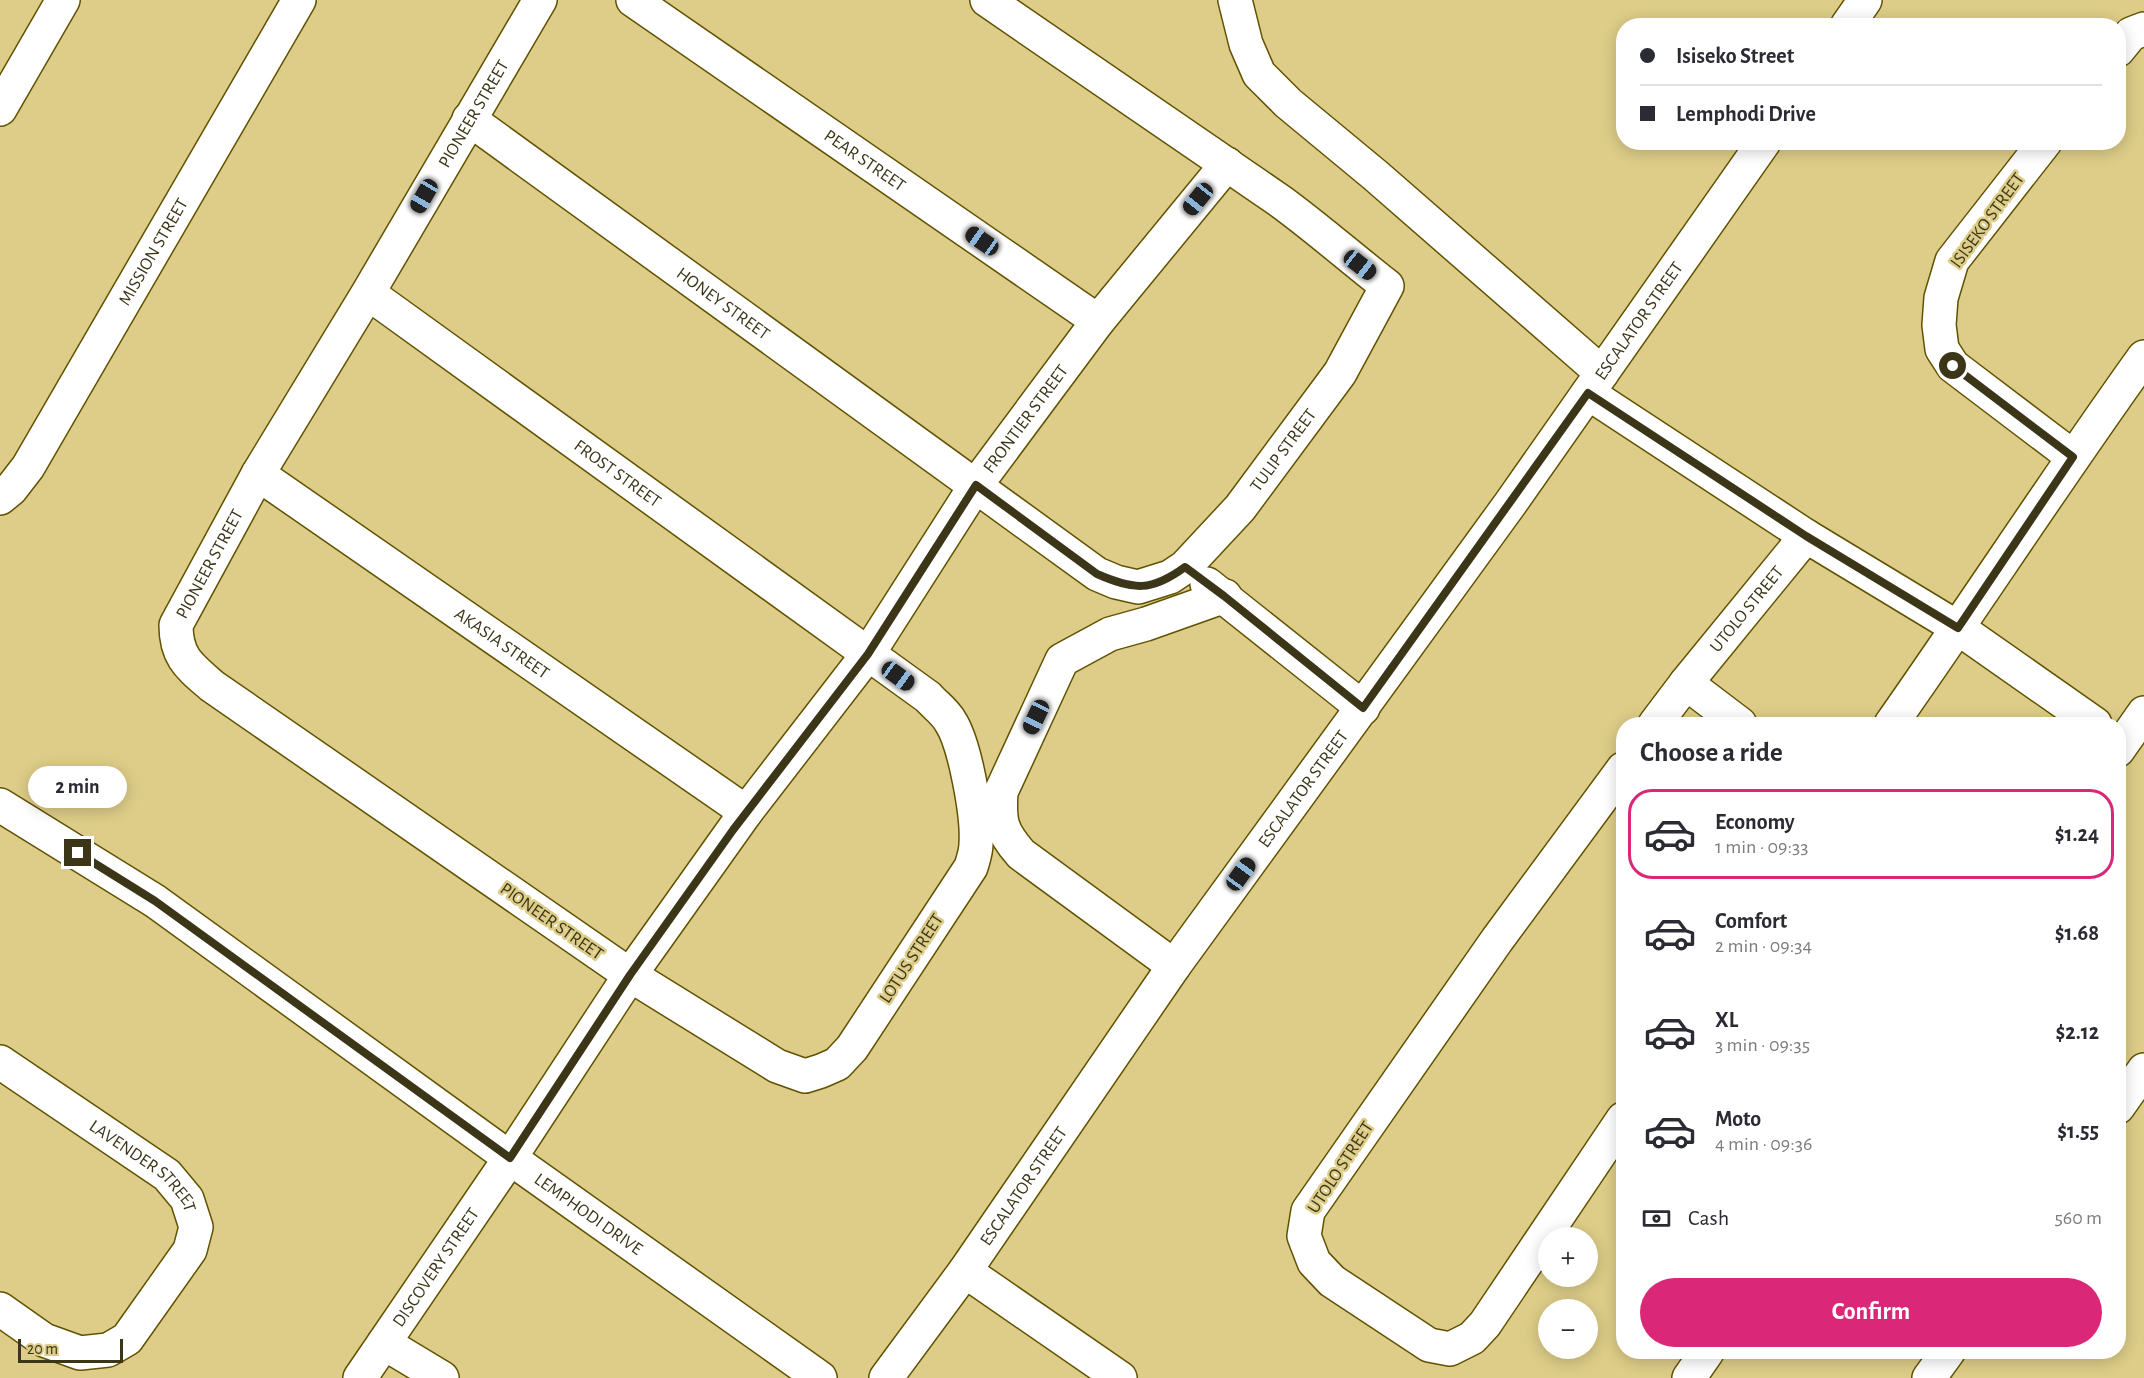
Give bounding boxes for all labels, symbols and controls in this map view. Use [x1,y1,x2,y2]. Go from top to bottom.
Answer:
text: Isiseko Street [1676,45,1794,67]
street label: PIONEER STREET [436,57,513,171]
text: Lemphodi Drive [1676,103,1816,125]
street label: PEAR STREET [820,127,909,195]
street label: ISISEKO STREET [1948,170,2028,271]
car [407,176,441,216]
car [1180,179,1216,219]
street label: MISSION STREET [116,195,192,309]
car [962,223,1002,259]
car [1340,247,1380,283]
street label: ESCALATOR STREET [1592,259,1687,384]
street label: HONEY STREET [673,264,773,344]
route start [1939,352,1966,379]
street label: FRONTIER STREET [980,362,1072,477]
street label: TULIP STREET [1247,406,1320,495]
street label: FROST STREET [570,437,664,511]
street label: PIONEER STREET [173,507,247,622]
street label: UTOLO STREET [1707,563,1788,656]
street label: AKASIA STREET [451,605,552,683]
car [878,658,918,694]
car [1020,697,1052,737]
street label: ESCALATOR STREET [1255,727,1352,851]
text: Choose a ride [1640,739,1783,766]
callout: 2 min [28,766,128,808]
text: 2 min [55,777,100,797]
icon: car [1643,807,1697,861]
text: Economy [1715,811,1795,833]
text: $1.24 [2055,823,2099,845]
text: 1 min · 09:33 [1715,837,1809,857]
route end [64,839,91,866]
car [1223,854,1259,894]
street label: PIONEER STREET [497,880,606,964]
icon: car [1643,906,1697,960]
text: Comfort [1715,910,1787,932]
street label: LOTUS STREET [876,911,947,1006]
text: $1.68 [2055,922,2099,944]
text: 2 min · 09:34 [1715,936,1812,956]
icon: car [1643,1005,1697,1059]
text: XL [1715,1009,1738,1031]
text: $2.12 [2055,1021,2099,1043]
text: 3 min · 09:35 [1715,1035,1810,1055]
icon: car [1643,1104,1697,1158]
text: Moto [1715,1108,1761,1130]
street label: LAVENDER STREET [86,1117,199,1214]
street label: UTOLO STREET [1305,1118,1377,1217]
text: $1.55 [2057,1120,2099,1142]
street label: ESCALATOR STREET [977,1124,1071,1249]
text: 4 min · 09:36 [1715,1134,1812,1154]
street label: LEMPHODI DRIVE [531,1170,646,1259]
icon: cash [1640,1202,1673,1235]
street label: DISCOVERY STREET [390,1205,483,1331]
text: Cash [1688,1207,1729,1229]
text: 560 m [2054,1208,2102,1228]
map controls [1538,1227,1598,1359]
button: + [1538,1227,1598,1287]
button: Confirm [1640,1278,2102,1347]
button: − [1538,1299,1598,1359]
scale bar [18,1336,123,1364]
text: 20 m [27,1341,58,1357]

